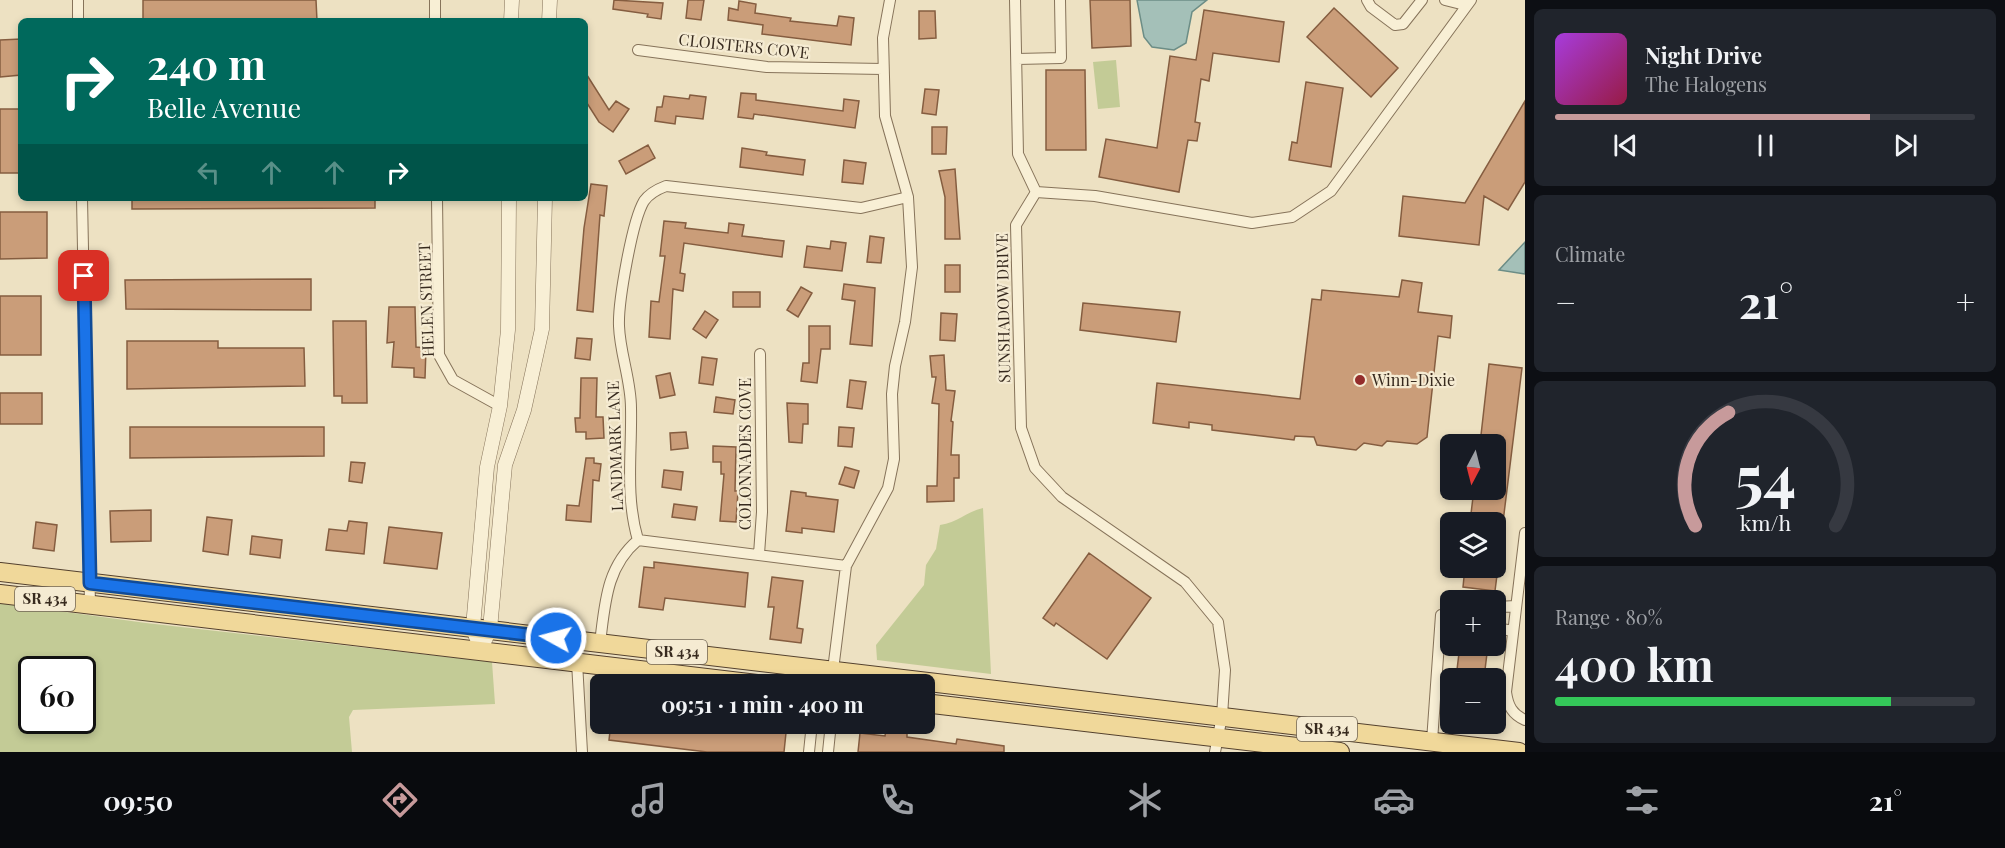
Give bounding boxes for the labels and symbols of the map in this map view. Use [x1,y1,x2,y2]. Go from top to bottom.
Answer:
street label: CLOISTERS COVE [678,28,810,63]
street label: SUNSHADOW DRIVE [991,233,1014,383]
street label: HELEN STREET [413,242,438,358]
pin [58,250,109,301]
place label: Winn-Dixie [1371,369,1455,390]
marker: Winn-Dixie [1353,373,1367,387]
street label: COLONNADES COVE [734,378,755,530]
street label: LANDMARK LANE [602,380,627,512]
north arrow [1440,434,1506,500]
road number: SR 434 [15,587,75,611]
position arrow [524,606,588,670]
road number: SR 434 [647,640,707,664]
speed limit sign: 60 [18,656,96,734]
road number: SR 434 [1297,717,1357,741]

